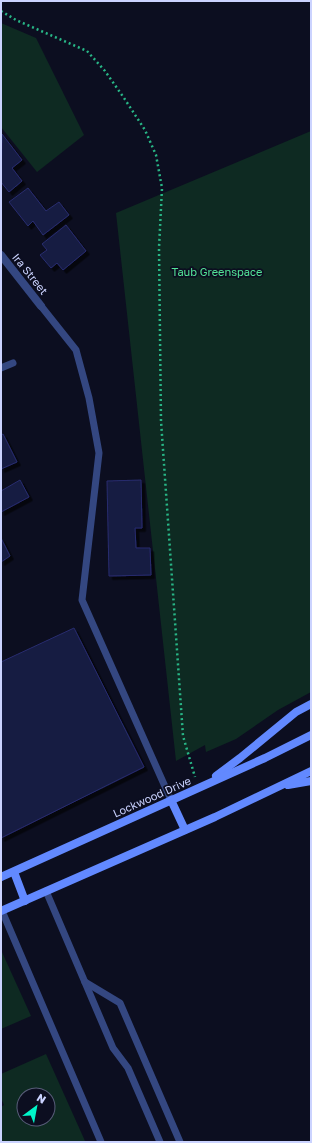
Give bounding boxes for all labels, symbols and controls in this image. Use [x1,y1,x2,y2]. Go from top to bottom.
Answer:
street label: Ira Street [10,250,51,297]
park label: Taub Greenspace [172,265,262,278]
street label: Lockwood Drive [111,774,193,820]
north arrow [16,1087,56,1127]
text: N [35,1090,49,1106]

